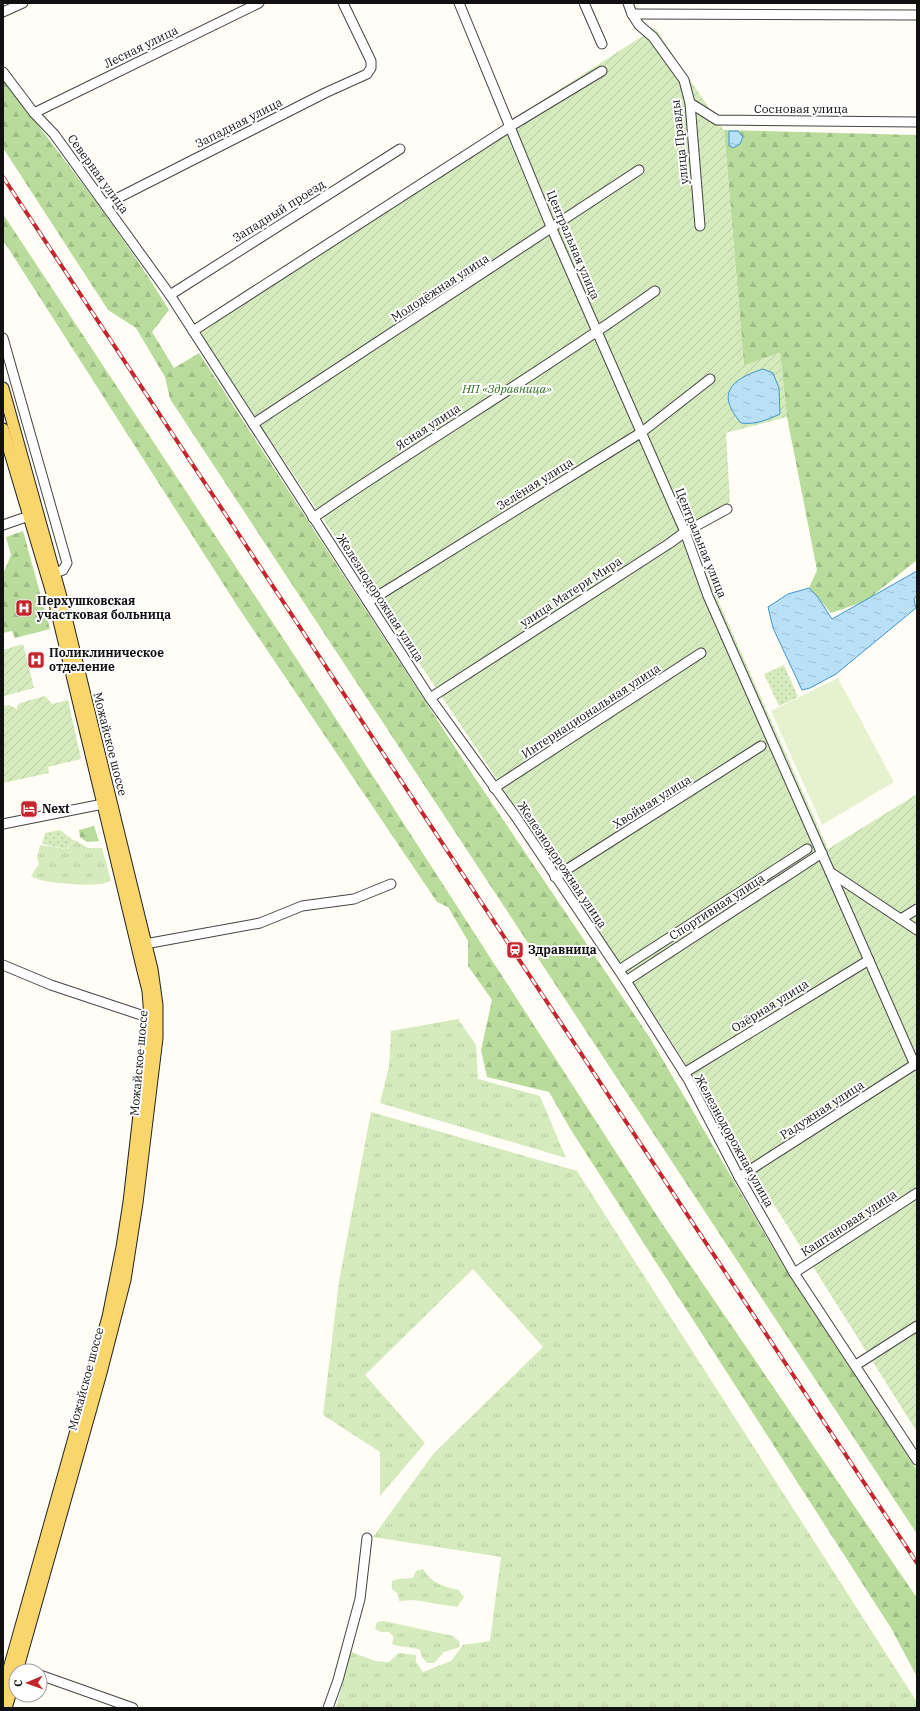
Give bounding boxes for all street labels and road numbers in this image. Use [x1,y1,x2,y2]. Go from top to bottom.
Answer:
street label: Лесная улица [101,22,181,71]
street label: Западная улица [193,94,285,151]
street label: улица Правды [668,98,691,185]
street label: Сосновая улица [754,101,848,116]
street label: Северная улица [65,131,132,217]
street label: Западный проезд [230,176,328,245]
street label: Центральная улица [544,188,603,302]
street label: Молодёжная улица [388,250,492,325]
street label: Ясная улица [393,400,463,453]
street label: Зелёная улица [494,454,576,513]
street label: Центральная улица [673,486,731,600]
street label: Железнодорожная улица [333,531,428,665]
street label: улица Матери Мира [517,553,625,630]
street label: Интернациональная улица [518,660,663,761]
street label: Можайское шоссе [90,691,131,797]
street label: Хвойная улица [610,771,694,832]
street label: Железнодорожная улица [514,799,611,931]
street label: Спортивная улица [666,870,768,943]
street label: Озёрная улица [728,976,811,1035]
street label: Можайское шоссе [126,1009,151,1117]
street label: Железнодорожная улица [692,1072,777,1210]
street label: Радужная улица [777,1077,867,1142]
street label: Каштановая улица [798,1186,900,1259]
street label: Можайское шоссе [65,1326,107,1432]

